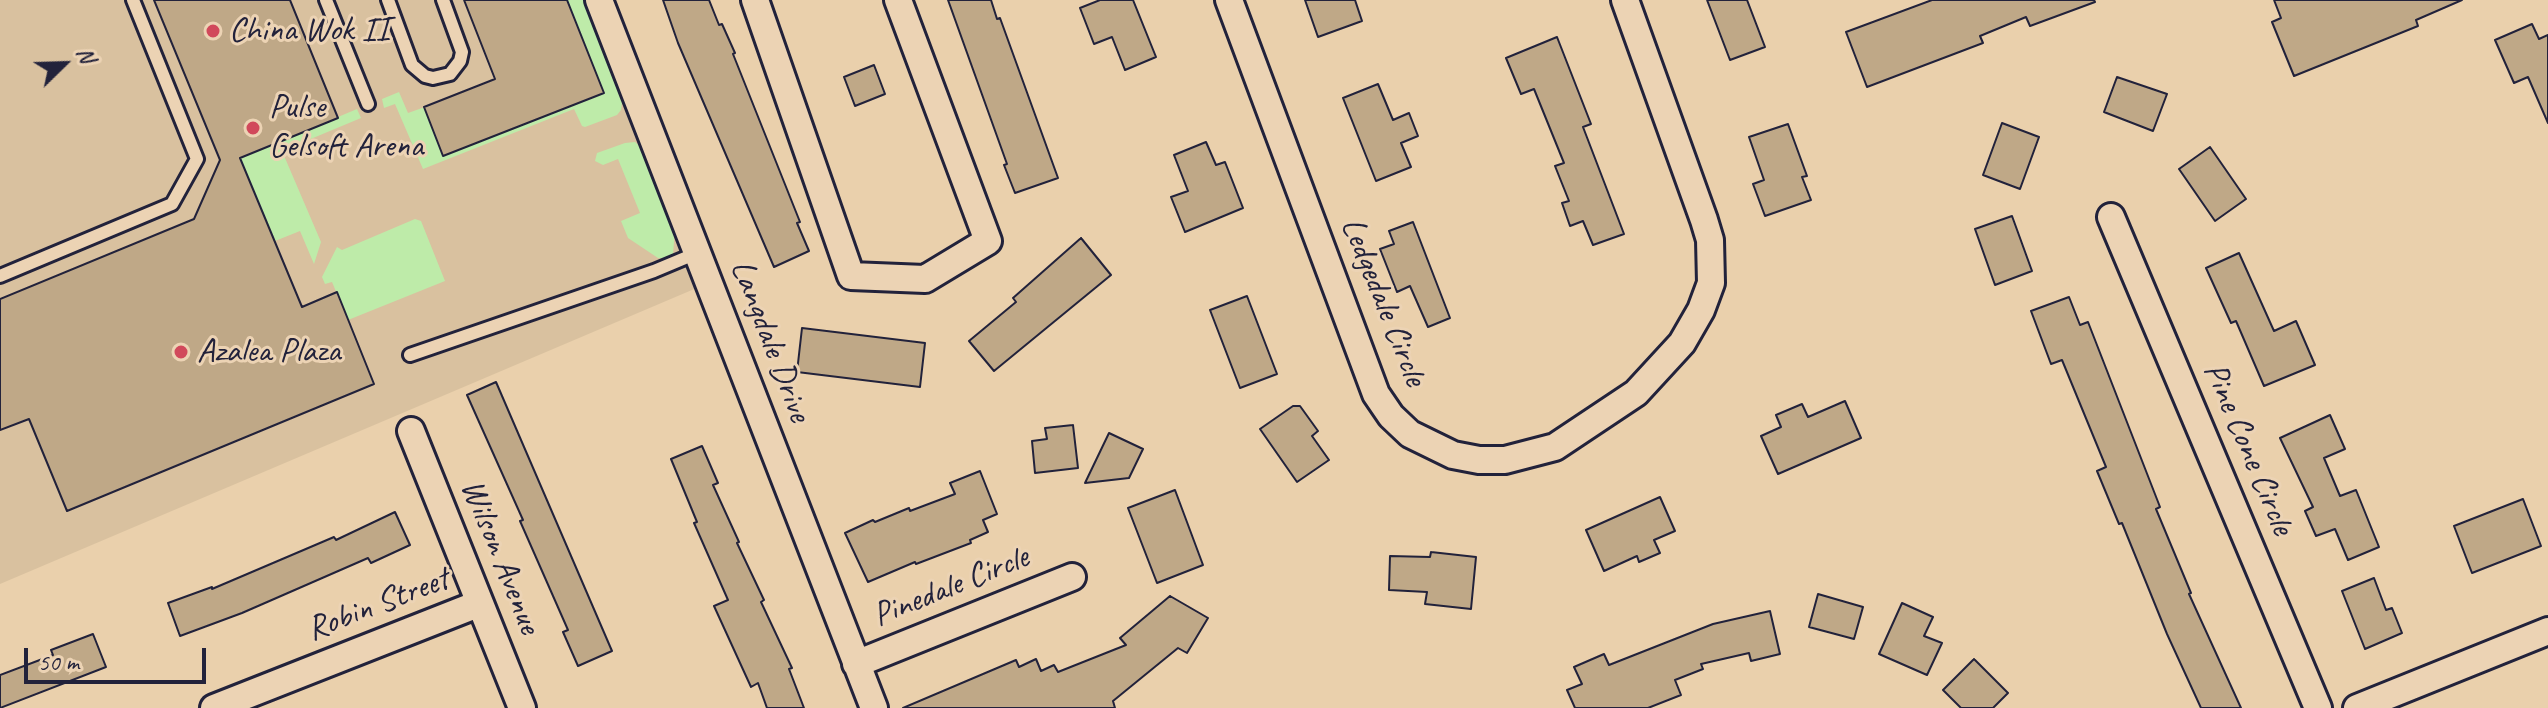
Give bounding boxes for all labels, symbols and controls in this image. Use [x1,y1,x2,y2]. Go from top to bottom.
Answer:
place label: China Wok II [229,11,389,51]
marker: China Wok II [204,22,222,40]
north arrow [24,24,104,104]
text: N [71,43,102,66]
place label: Pulse Gelsoft Arena [269,88,423,168]
marker: Pulse Gelsoft Arena [244,119,262,137]
street label: Ledgedale Circle [1331,212,1435,392]
street label: Langdale Drive [721,254,819,428]
place label: Azalea Plaza [197,332,340,372]
marker: Azalea Plaza [172,343,190,361]
street label: Pine Cone Circle [2193,357,2303,541]
street label: Wilson Avenue [451,474,549,640]
street label: Pinedale Circle [867,537,1035,637]
street label: Robin Street [301,559,455,651]
scale bar [28,632,210,682]
text: 50 m [38,647,79,677]

